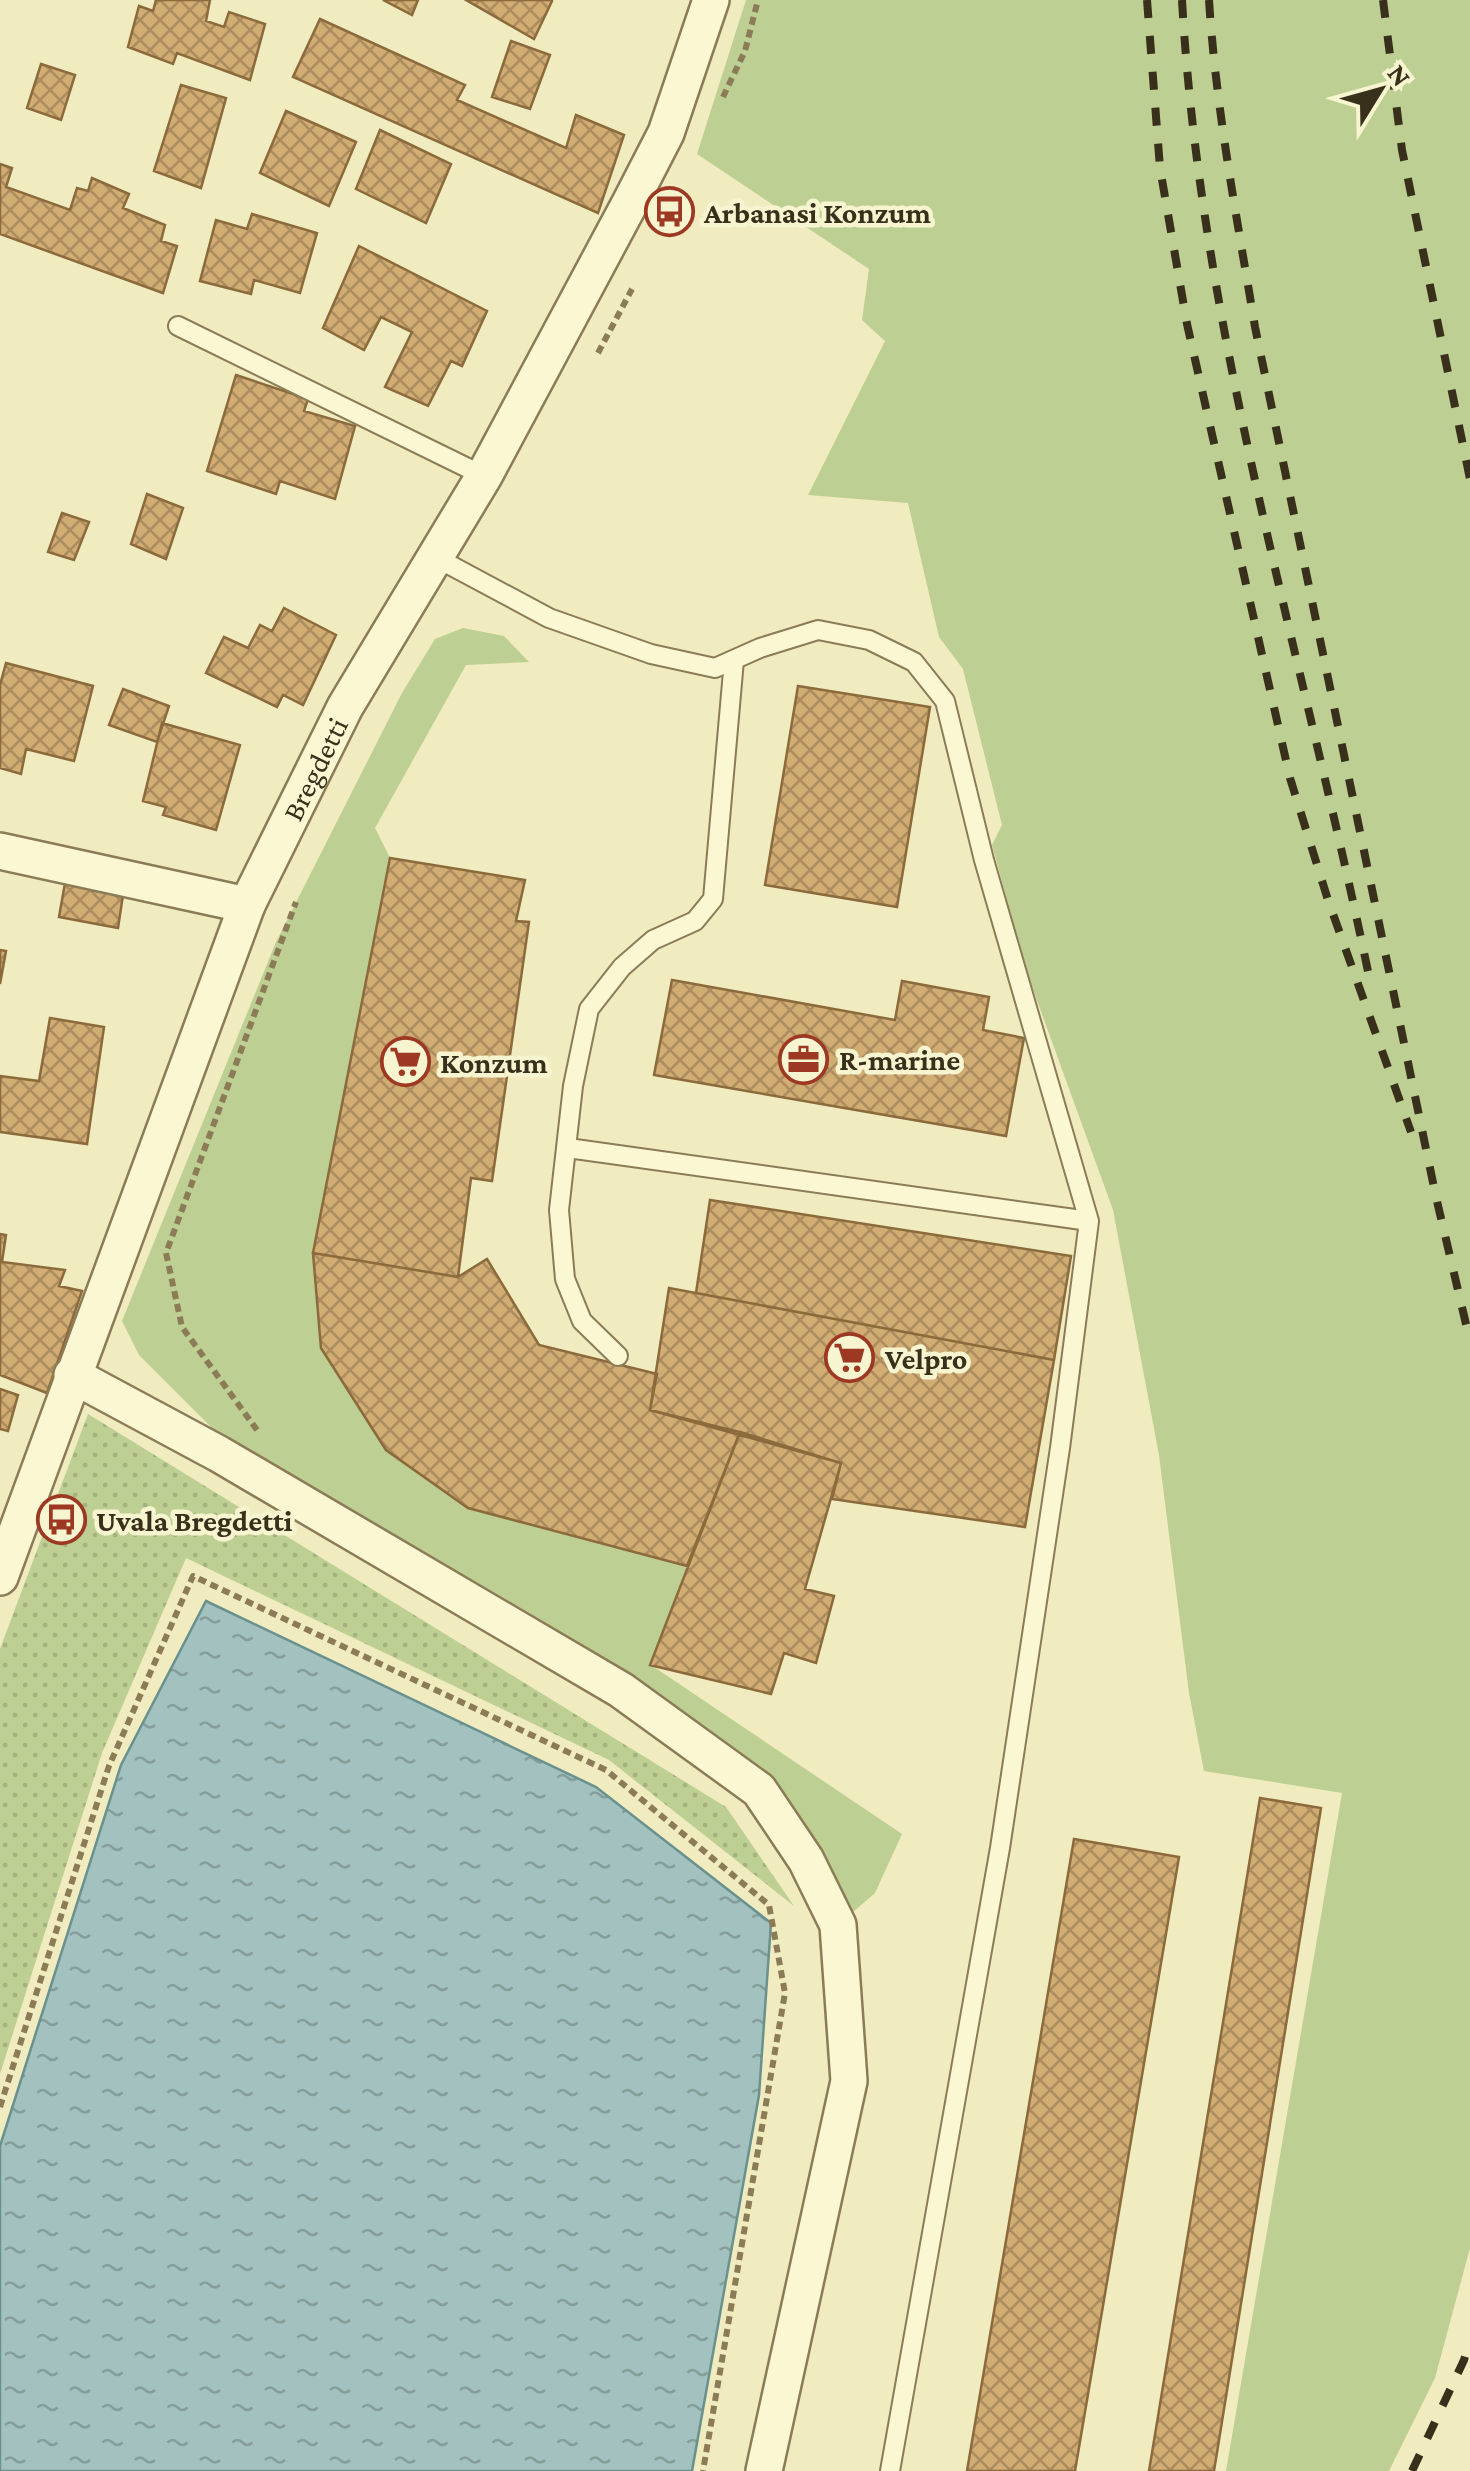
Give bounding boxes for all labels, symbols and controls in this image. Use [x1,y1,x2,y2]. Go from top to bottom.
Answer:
north arrow [1330,40,1430,140]
text: N [1381,58,1418,92]
bus stop icon: Arbanasi Konzum [643,186,695,238]
place label: Arbanasi Konzum [703,196,931,229]
street label: Bregdetti [275,712,354,826]
office icon: R-marine [778,1033,830,1085]
supermarket icon: Konzum [379,1036,431,1088]
place label: R-marine [839,1043,960,1076]
place label: Konzum [440,1046,548,1079]
supermarket icon: Velpro [824,1332,876,1384]
place label: Velpro [884,1342,967,1375]
bus stop icon: Uvala Bregdetti [35,1494,87,1546]
place label: Uvala Bregdetti [96,1504,293,1537]

